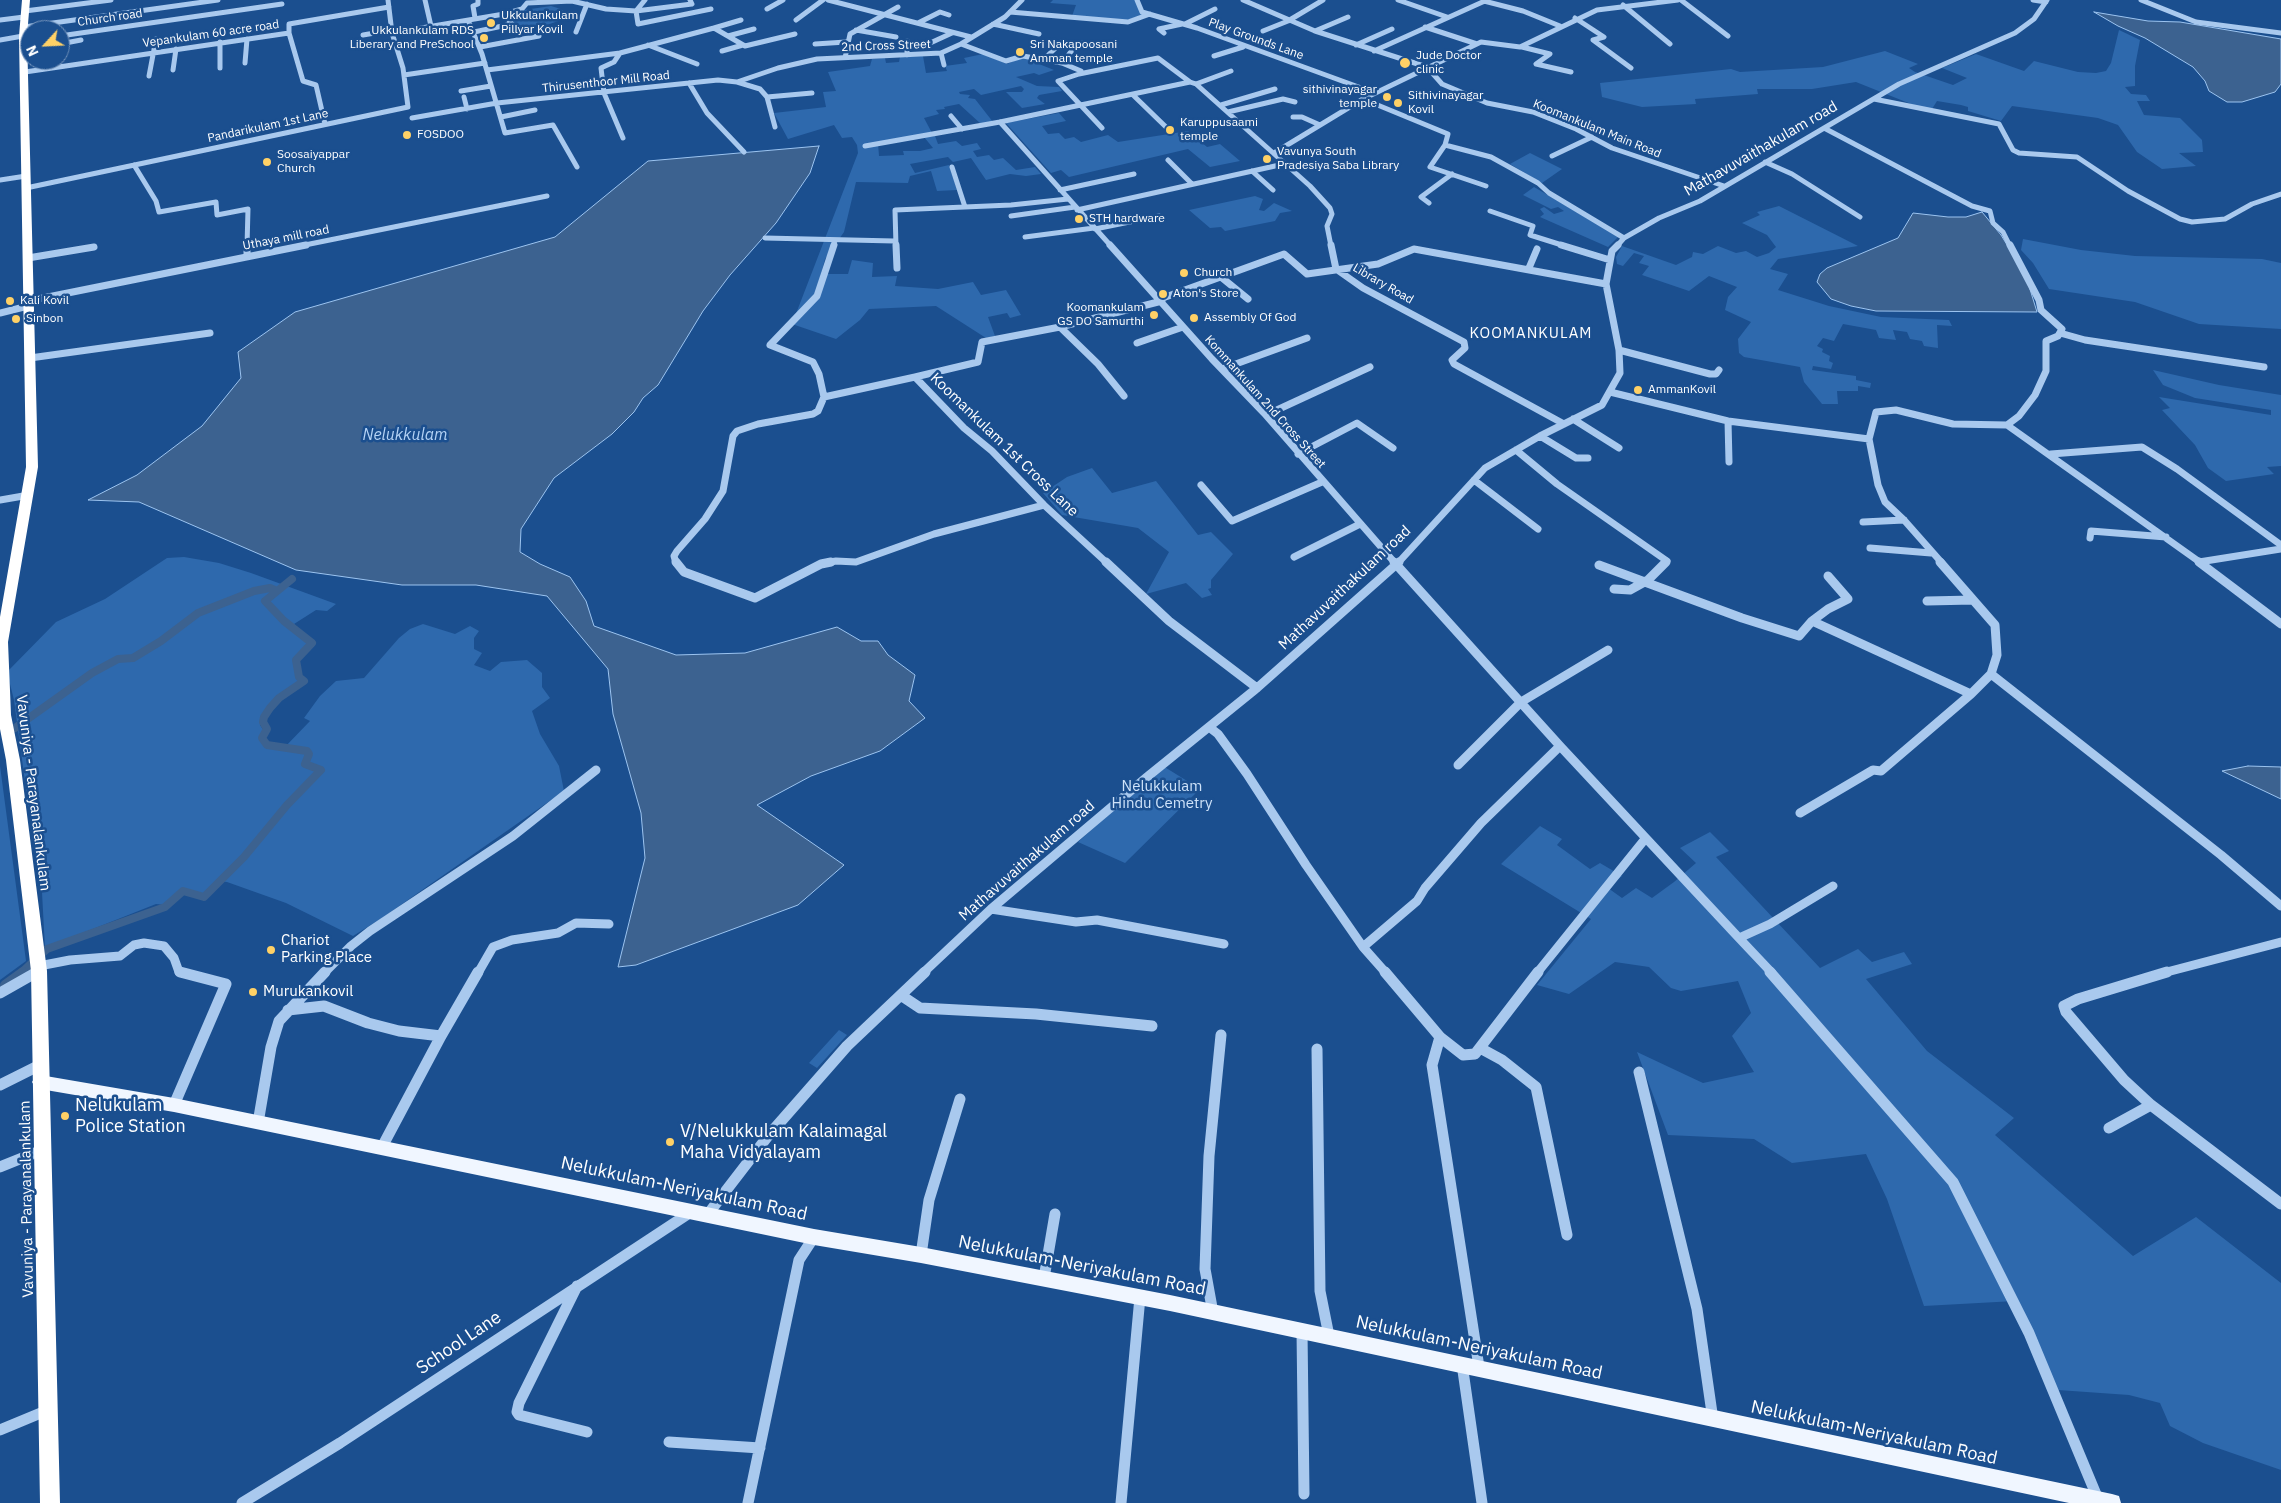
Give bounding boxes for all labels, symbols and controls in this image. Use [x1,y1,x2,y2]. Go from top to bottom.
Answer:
street label: Church road [77,6,143,30]
place label: Ukkulankulam Pillyar Kovil [501,9,578,37]
street label: Play Grounds Lane [1206,15,1306,63]
street label: Vepankulam 60 acre road [142,17,280,51]
marker: Ukkulankulam Pillyar Kovil [485,17,497,29]
north arrow [20,20,70,70]
place label: Ukkulankulam RDS Liberary and PreSchool [350,24,474,52]
marker: Ukkulankulam RDS Liberary and PreSchool [478,32,490,44]
street label: 2nd Cross Street [841,37,931,55]
place label: Sri Nakapoosani Amman temple [1030,38,1117,66]
text: N [22,43,43,59]
marker: Sri Nakapoosani Amman temple [1014,46,1026,58]
place label: Jude Doctor clinic [1416,49,1481,77]
marker: Jude Doctor clinic [1398,56,1412,70]
street label: Thirusenthoor Mill Road [541,68,671,96]
place label: sithivinayagar temple [1303,83,1377,111]
place label: Sithivinayagar Kovil [1408,89,1483,117]
marker: sithivinayagar temple [1381,91,1393,103]
marker: Sithivinayagar Kovil [1392,97,1404,109]
street label: Koomankulam Main Road [1531,97,1663,161]
street label: Mathavuvaithakulam road [1681,98,1841,200]
street label: Pandarikulam 1st Lane [206,106,330,146]
place label: Karuppusaami temple [1180,116,1258,144]
marker: Karuppusaami temple [1164,124,1176,136]
place label: FOSDOO [417,128,464,142]
marker: FOSDOO [401,129,413,141]
place label: Vavunya South Pradesiya Saba Library [1277,145,1399,173]
place label: Soosaiyappar Church [277,148,350,176]
marker: Vavunya South Pradesiya Saba Library [1261,153,1273,165]
marker: Soosaiyappar Church [261,156,273,168]
place label: STH hardware [1089,212,1165,226]
marker: STH hardware [1073,213,1085,225]
street label: Uthaya mill road [242,223,330,253]
street label: Library Road [1350,261,1416,307]
place label: Church [1194,266,1232,280]
marker: Church [1178,267,1190,279]
place label: Aton's Store [1173,287,1239,301]
marker: Aton's Store [1157,288,1169,300]
place label: Kali Kovil [20,294,69,308]
marker: Kali Kovil [4,295,16,307]
place label: Koomankulam GS DO Samurthi [1057,301,1144,329]
marker: Koomankulam GS DO Samurthi [1148,309,1160,321]
place label: Assembly Of God [1204,311,1297,325]
place label: Sinbon [26,312,63,326]
marker: Assembly Of God [1188,312,1200,324]
marker: Sinbon [10,313,22,325]
district label: KOOMANKULAM [1468,325,1594,343]
street label: Kommankulam 2nd Cross Street [1201,333,1329,471]
street label: Koomankulam 1st Cross Lane [926,369,1082,521]
place label: AmmanKovil [1648,383,1716,397]
marker: AmmanKovil [1632,384,1644,396]
water label: Nelukkulam [362,425,448,445]
street label: Mathavuvaithakulam road [1275,522,1415,654]
street label: Vavuniya - Parayanalankulam [12,694,54,892]
park label: Nelukkulam Hindu Cemetry [1112,778,1212,813]
street label: Mathavuvaithakulam road [955,797,1099,925]
place label: Chariot Parking Place [281,932,372,967]
marker: Chariot Parking Place [265,944,277,956]
place label: Murukankovil [263,983,353,1001]
marker: Murukankovil [247,986,259,998]
place label: Nelukulam Police Station [75,1095,186,1138]
street label: Vavuniya - Parayanalankulam [16,1100,38,1298]
marker: Nelukulam Police Station [59,1110,71,1122]
place label: V/Nelukkulam Kalaimagal Maha Vidyalayam [680,1121,887,1164]
marker: V/Nelukkulam Kalaimagal Maha Vidyalayam [664,1136,676,1148]
street label: Nelukkulam-Neriyakulam Road [559,1152,809,1226]
street label: Nelukkulam-Neriyakulam Road [956,1231,1208,1301]
street label: School Lane [412,1307,506,1379]
street label: Nelukkulam-Neriyakulam Road [1354,1311,1604,1385]
street label: Nelukkulam-Neriyakulam Road [1749,1396,1999,1470]

